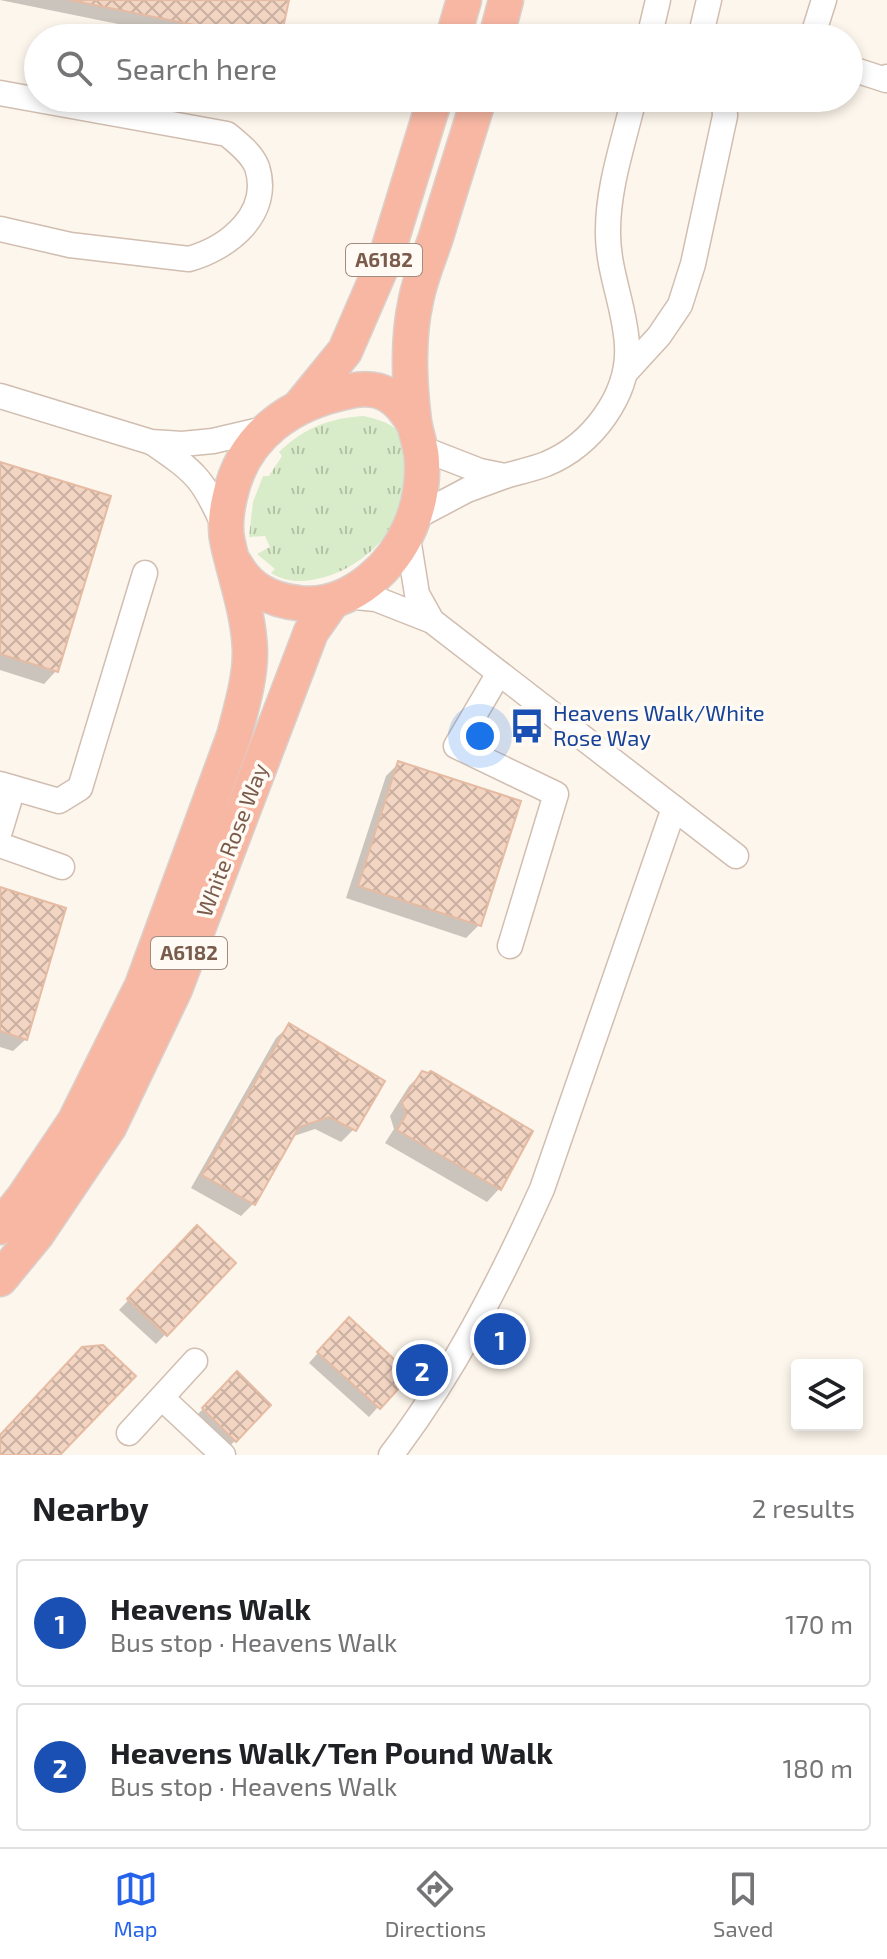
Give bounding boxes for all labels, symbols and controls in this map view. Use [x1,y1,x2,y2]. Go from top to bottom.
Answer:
search box [24,24,863,112]
icon: search [52,46,96,90]
text: Search here [116,50,277,86]
road number: A6182 [346,244,422,276]
place label: Heavens Walk/White Rose Way [553,699,765,750]
bus stop icon: Heavens Walk/White Rose Way [508,707,546,745]
your location [460,716,500,756]
street label: White Rose Way [190,759,272,920]
road number: A6182 [151,937,227,969]
pin: 1 [474,1309,526,1369]
pin: 2 [396,1340,448,1400]
map controls [791,1359,863,1431]
button: layers [791,1359,863,1431]
text: Nearby [32,1487,149,1528]
text: 2 results [752,1492,855,1523]
text: Heavens Walk [110,1590,311,1626]
text: 1 [54,1608,66,1639]
text: 170 m [785,1608,853,1639]
text: Bus stop · Heavens Walk [110,1626,397,1657]
text: Heavens Walk/Ten Pound Walk [110,1734,553,1770]
text: 2 [52,1752,68,1783]
text: 180 m [783,1752,853,1783]
text: Bus stop · Heavens Walk [110,1770,397,1801]
tab: Map [114,1867,158,1941]
tab: Directions [385,1867,486,1941]
tab: Saved [713,1867,773,1941]

